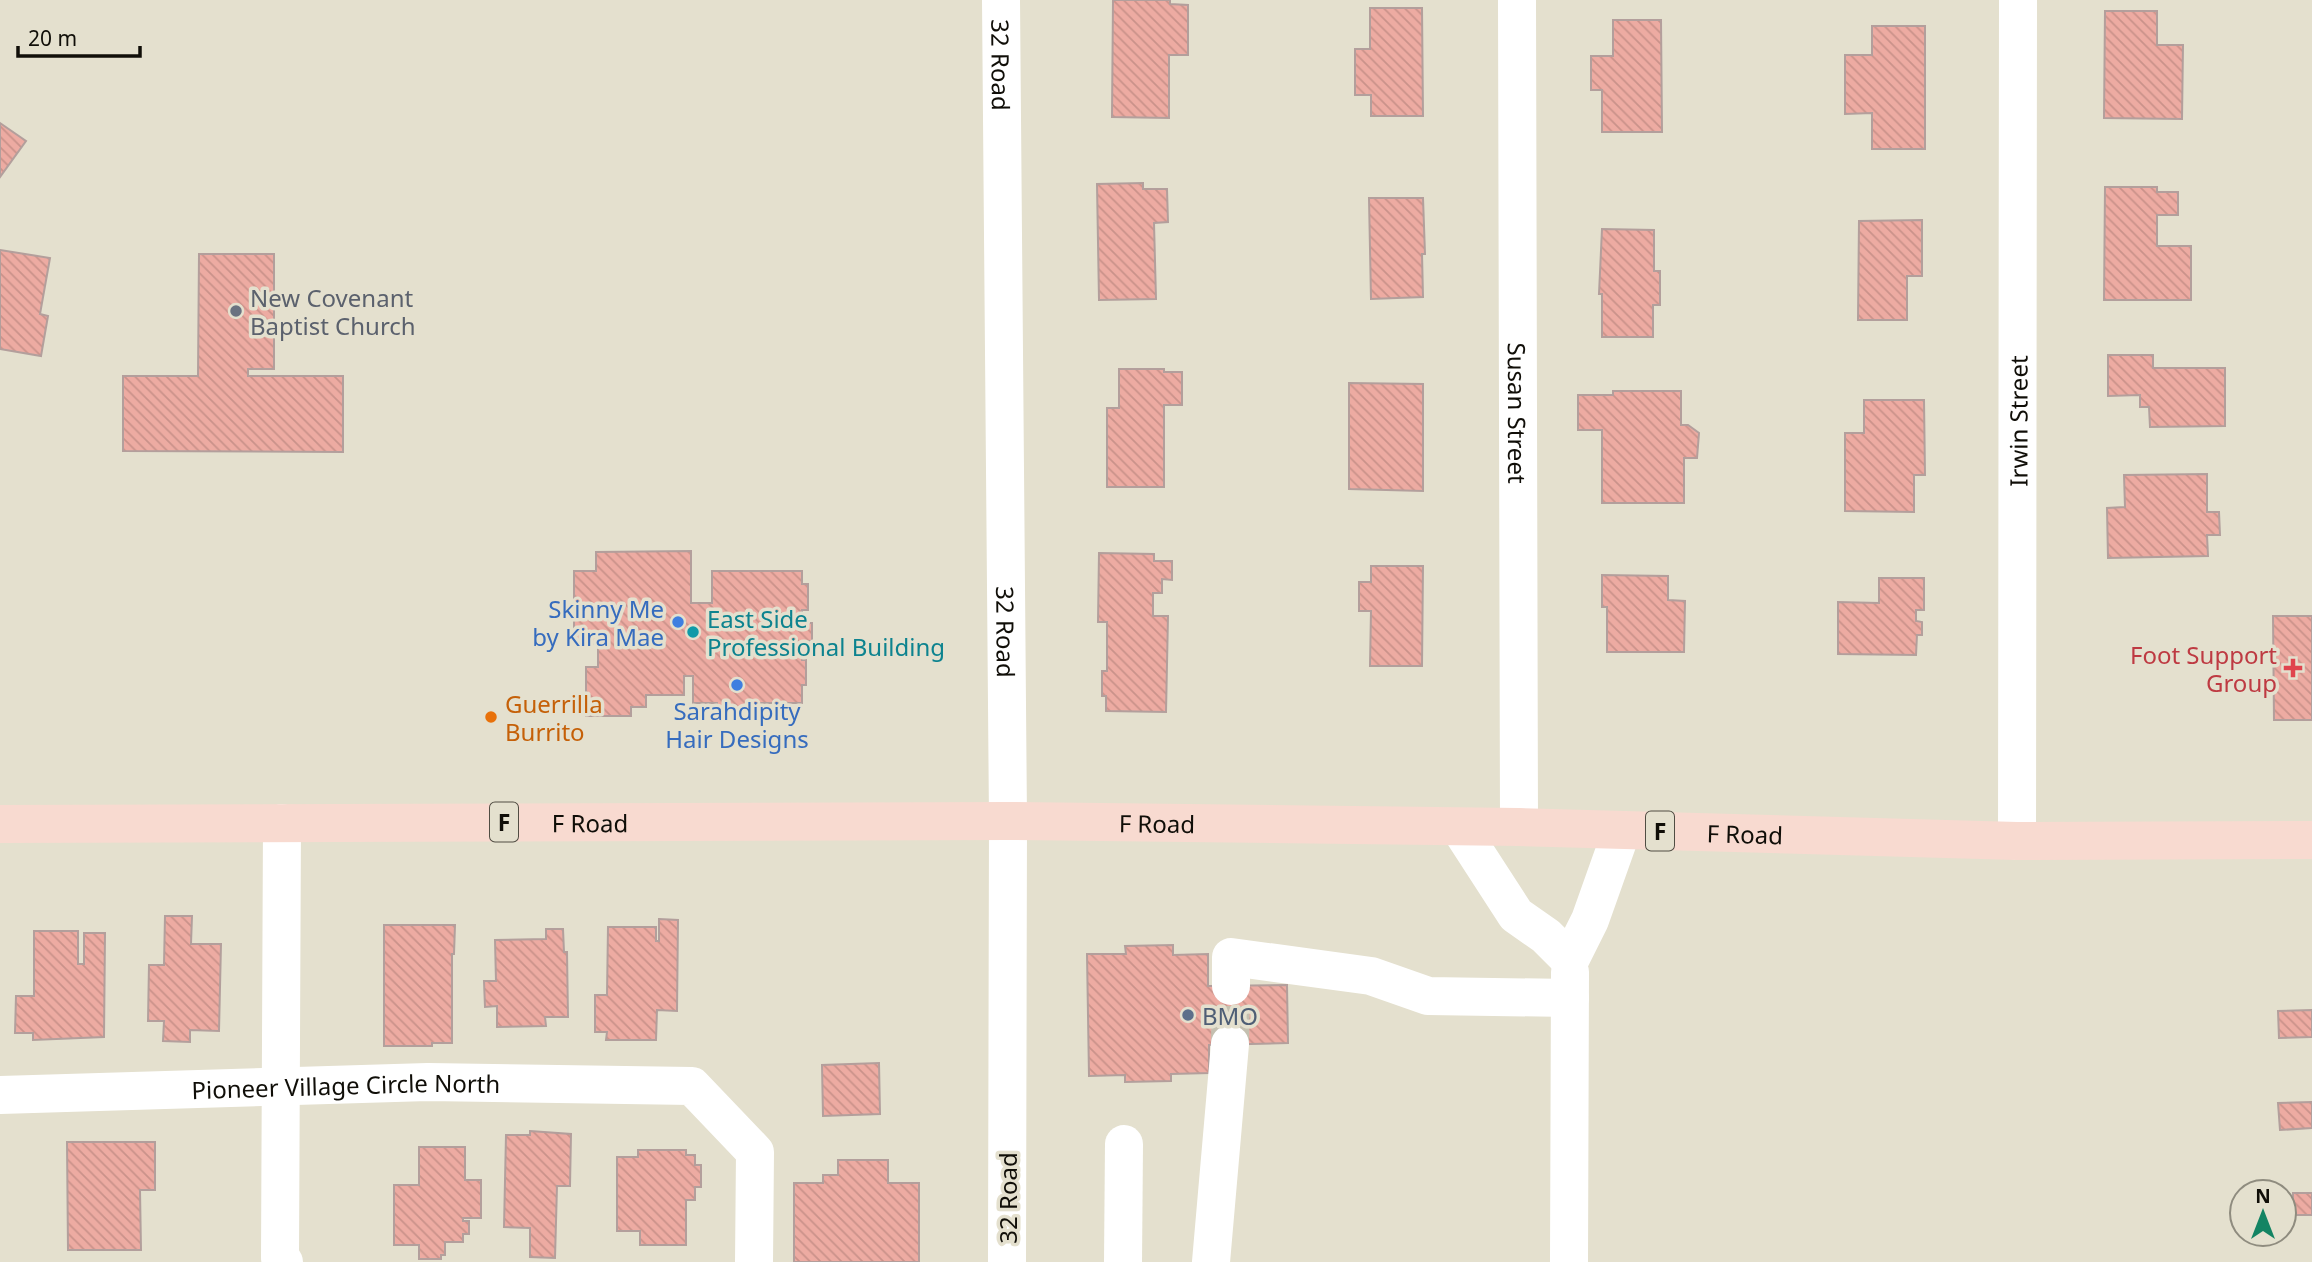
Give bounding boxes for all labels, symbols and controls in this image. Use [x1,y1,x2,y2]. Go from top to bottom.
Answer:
scale bar [18,14,140,58]
street label: 32 Road [985,19,1018,111]
text: 20 m [28,24,77,52]
place label: New Covenant Baptist Church [250,281,416,342]
marker: New Covenant Baptist Church [228,303,244,319]
street label: Susan Street [1501,342,1535,484]
street label: Irwin Street [2001,355,2034,487]
street label: 32 Road [989,586,1023,678]
place label: Skinny Me by Kira Mae [532,592,664,653]
place label: East Side Professional Building [707,602,945,663]
marker: Skinny Me by Kira Mae [670,614,686,630]
marker: East Side Professional Building [685,624,701,640]
place label: Foot Support Group [2130,638,2277,699]
marker: Foot Support Group [2283,658,2303,678]
marker: Sarahdipity Hair Designs [729,677,745,693]
place label: Guerrilla Burrito [505,687,603,748]
place label: Sarahdipity Hair Designs [665,694,809,755]
marker: Guerrilla Burrito [483,709,499,725]
road number: F [490,802,518,842]
street label: F Road [552,806,628,839]
street label: F Road [1119,806,1195,840]
road number: F [1646,811,1674,850]
street label: F Road [1706,816,1784,851]
place label: BMO [1202,999,1258,1032]
marker: BMO [1180,1007,1196,1023]
street label: Pioneer Village Circle North [191,1065,501,1106]
street label: 32 Road [991,1152,1024,1244]
north arrow [2228,1178,2298,1248]
text: N [2255,1183,2271,1209]

